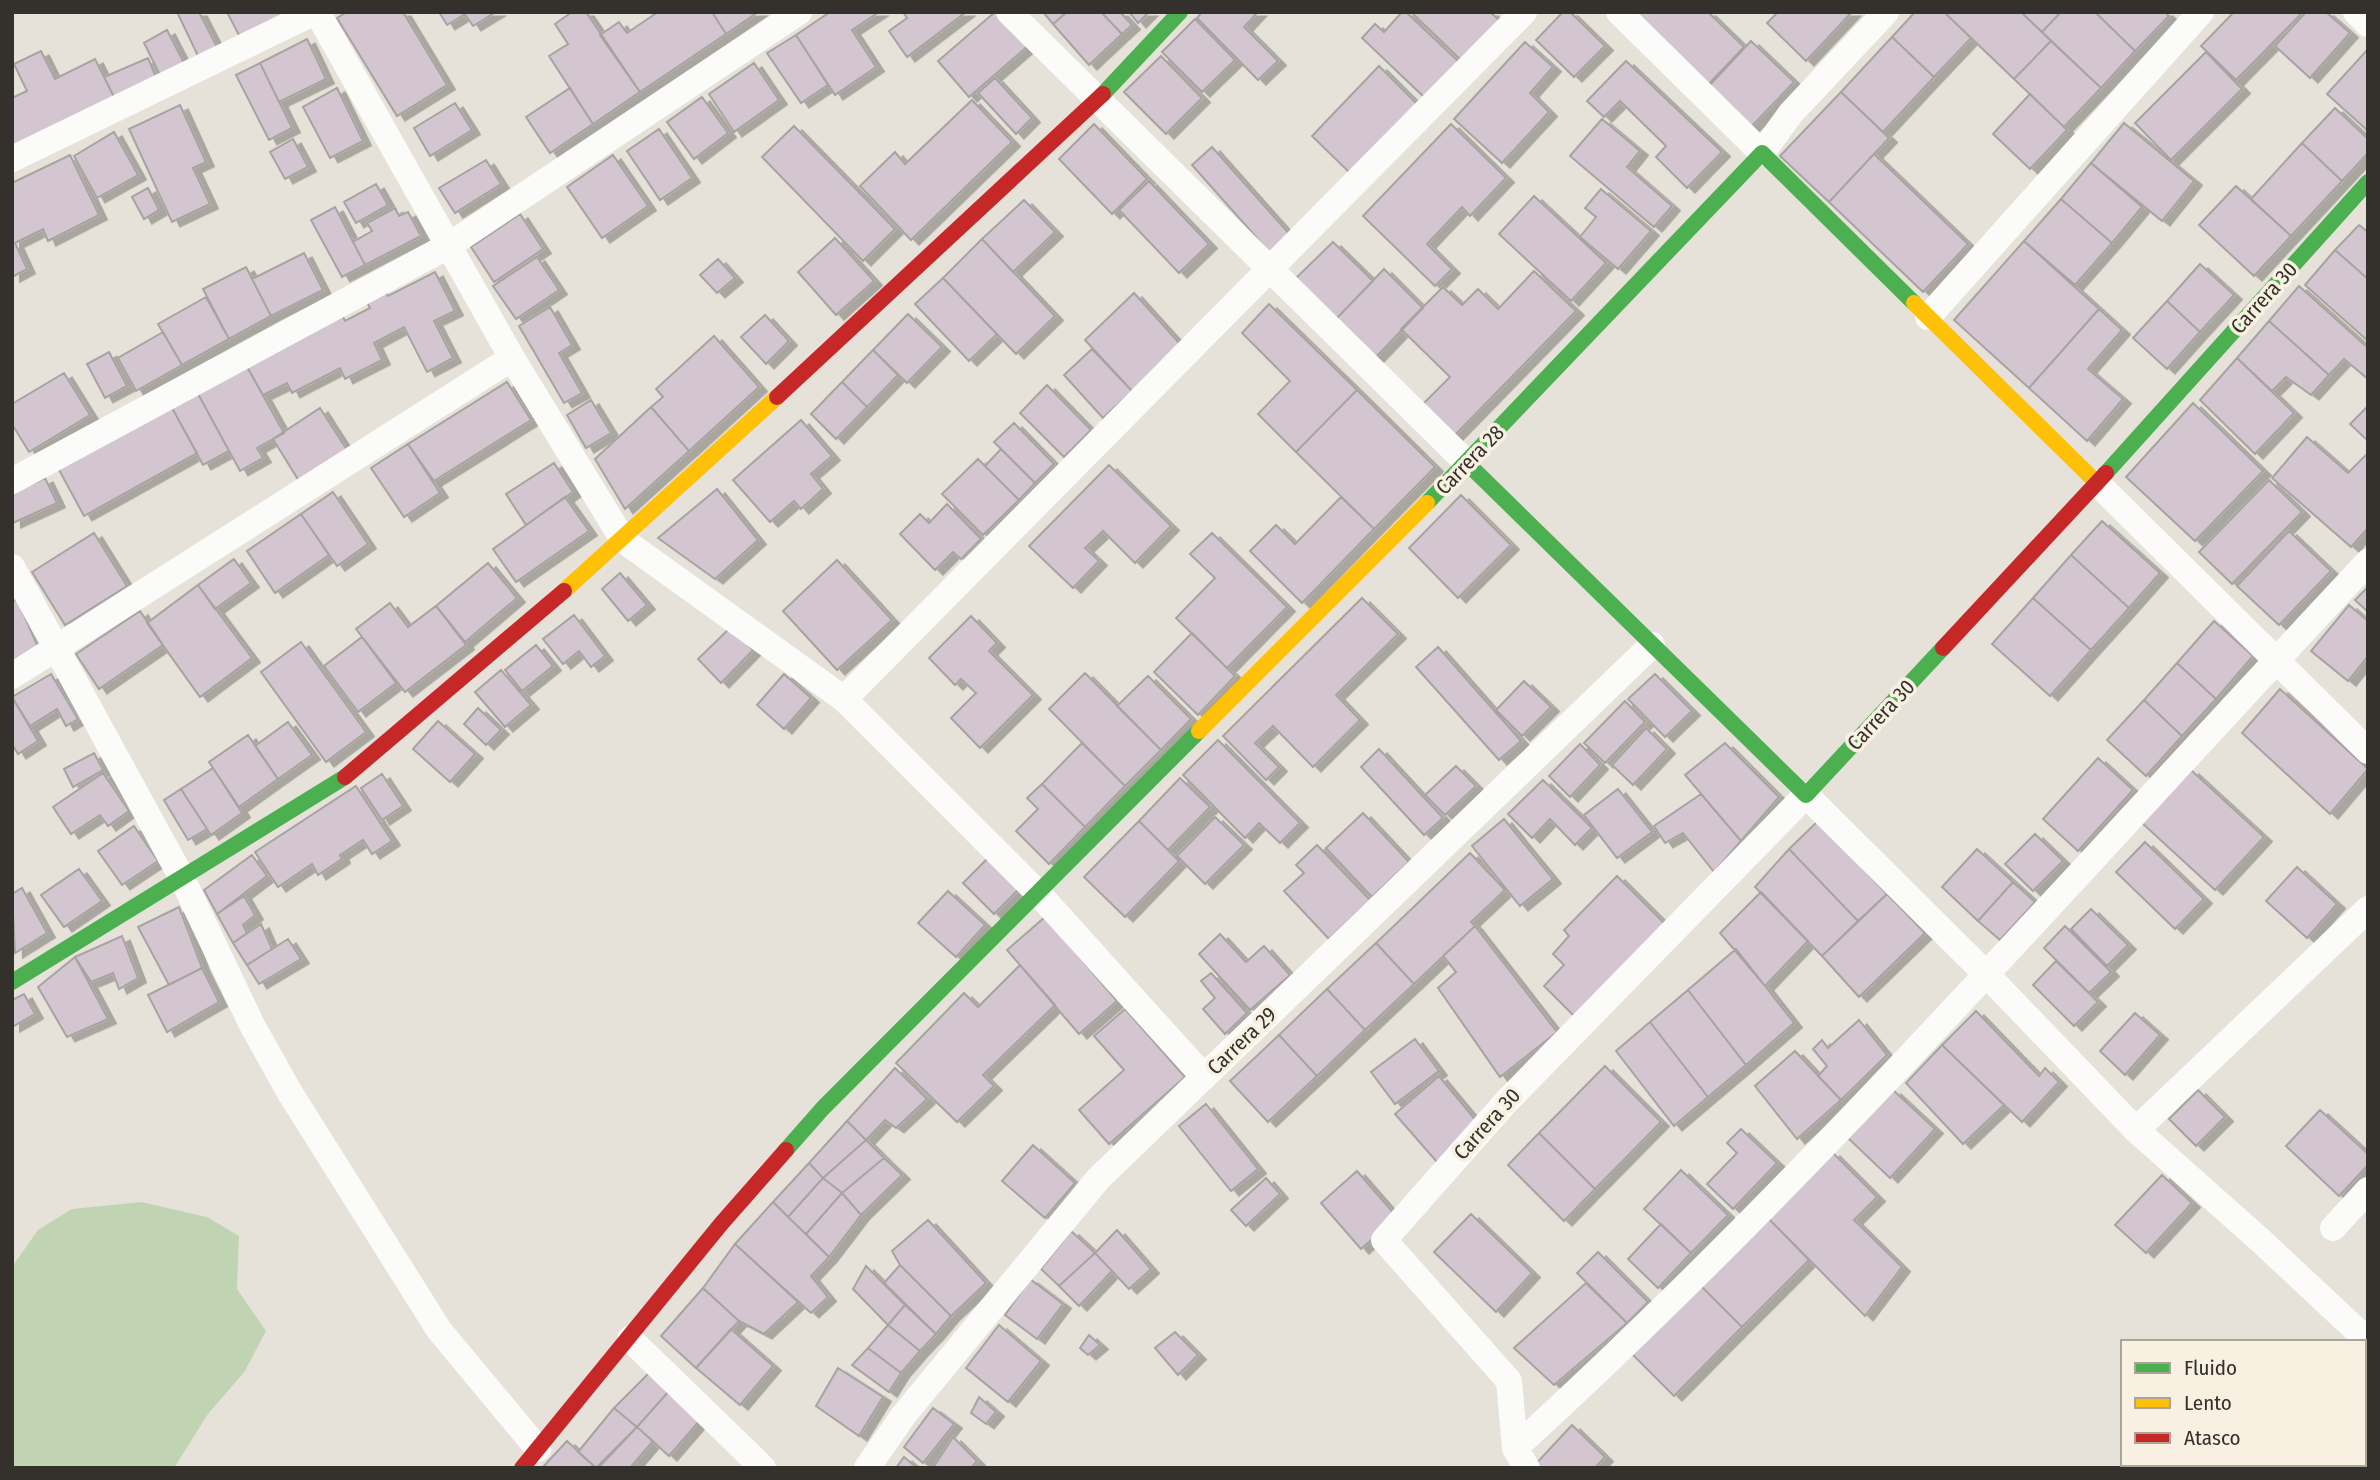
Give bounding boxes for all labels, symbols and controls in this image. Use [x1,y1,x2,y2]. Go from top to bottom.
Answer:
street label: Carrera 30 [2225,257,2303,339]
street label: Carrera 28 [1430,420,1510,500]
street label: Carrera 30 [1842,674,1920,756]
street label: Carrera 29 [1202,1002,1282,1080]
street label: Carrera 30 [1448,1083,1526,1165]
legend [2121,1340,2366,1466]
text: Fluido [2184,1355,2237,1381]
text: Lento [2184,1390,2232,1416]
text: Atasco [2184,1425,2241,1451]

